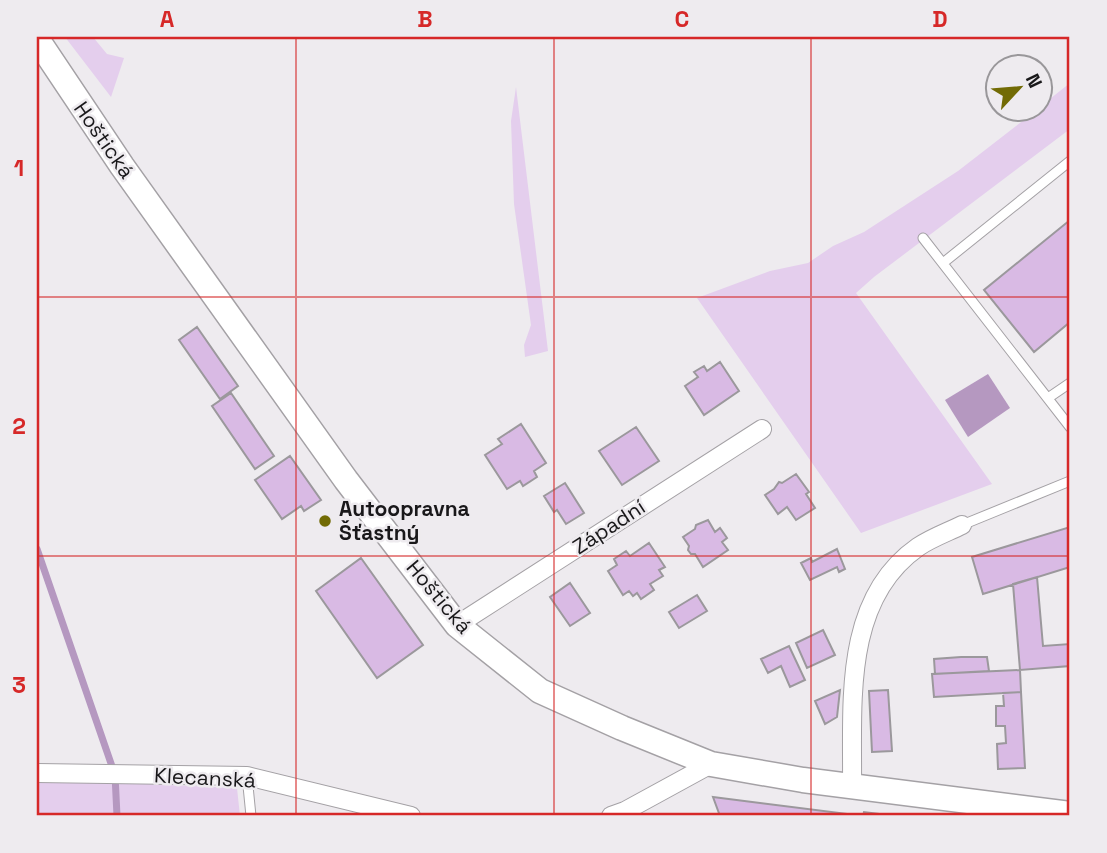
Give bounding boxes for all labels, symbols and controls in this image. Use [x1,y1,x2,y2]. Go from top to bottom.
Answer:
text: A [160,4,175,34]
text: B [417,4,433,34]
text: C [675,4,689,34]
text: D [932,4,948,34]
north arrow [984,52,1054,122]
text: N [1020,70,1048,92]
street label: Hoštická [68,96,141,184]
text: 1 [14,153,24,183]
text: 2 [12,411,26,441]
street label: Západní [567,493,651,560]
place label: Autoopravna Šťastný [339,495,470,546]
marker: Autoopravna Šťastný [317,513,333,529]
street label: Hoštická [401,554,478,639]
text: 3 [12,670,26,700]
street label: Klecanská [153,761,257,794]

